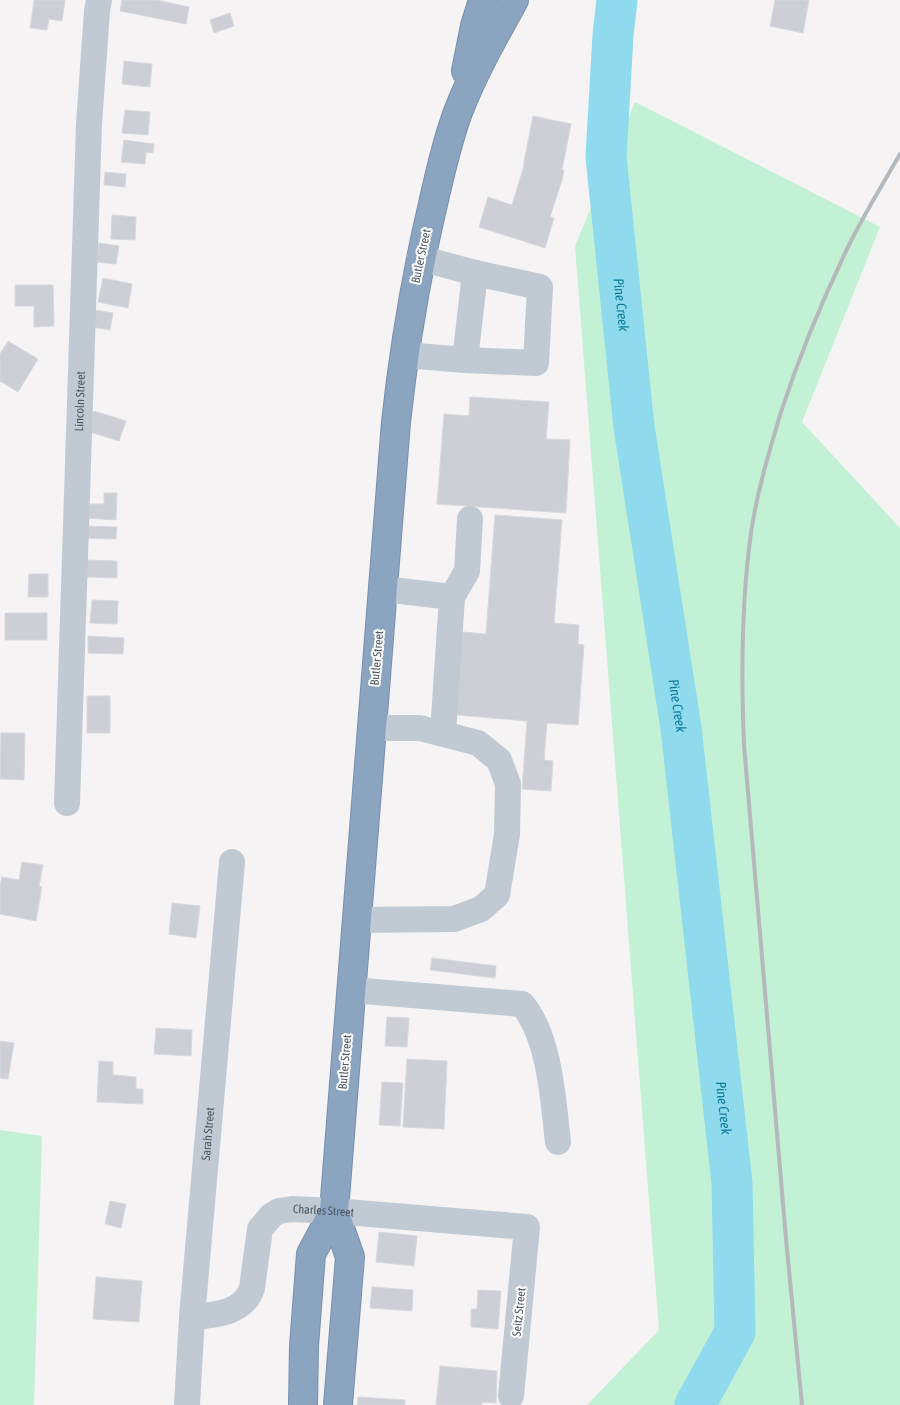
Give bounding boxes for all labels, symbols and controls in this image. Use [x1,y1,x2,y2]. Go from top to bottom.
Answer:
street label: Butler Street [408,227,434,284]
water label: Pine Creek [611,277,632,333]
street label: Lincoln Street [72,370,88,432]
street label: Butler Street [368,629,386,686]
water label: Pine Creek [665,678,690,734]
street label: Butler Street [336,1033,354,1090]
water label: Pine Creek [713,1081,735,1136]
street label: Sarah Street [199,1106,217,1161]
street label: Charles Street [293,1202,355,1220]
street label: Seitz Street [509,1286,529,1337]

